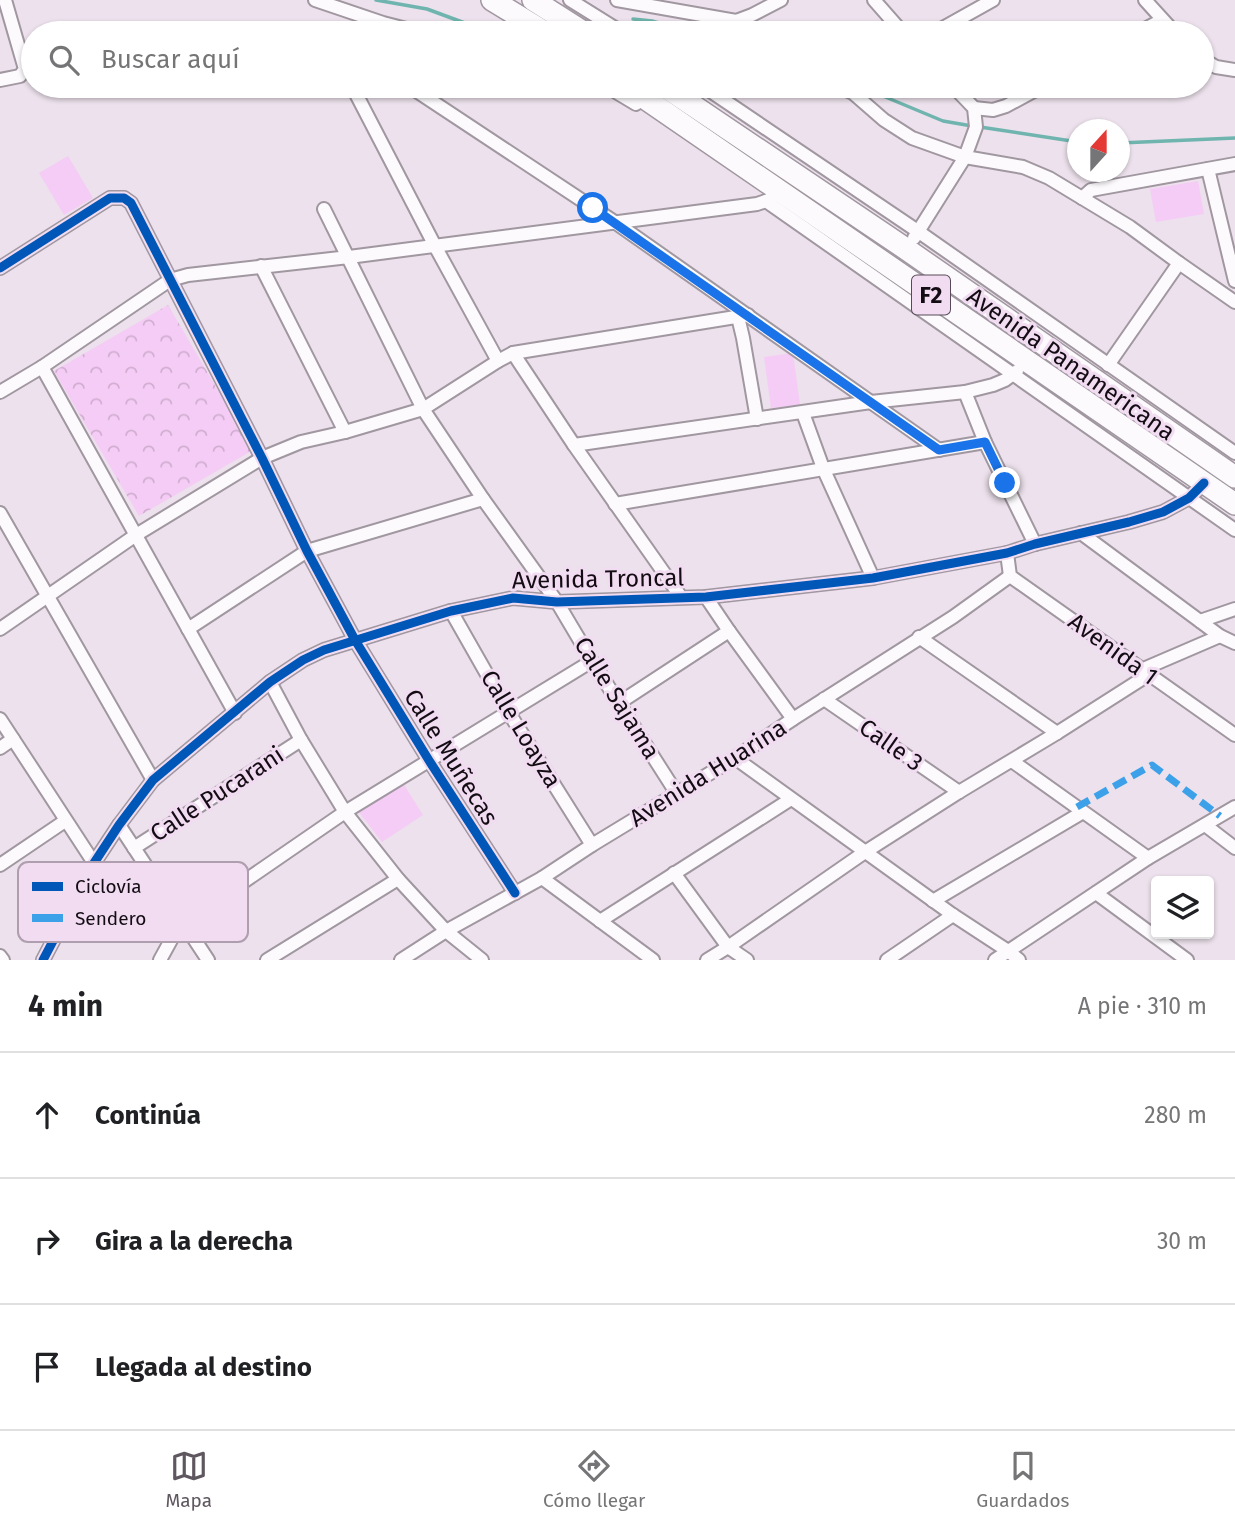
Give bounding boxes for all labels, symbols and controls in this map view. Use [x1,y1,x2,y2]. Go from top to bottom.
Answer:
search box [21,21,1214,98]
icon: search [45,41,83,79]
text: Buscar aquí [101,44,239,75]
north arrow [1067,119,1130,182]
route start [577,192,608,223]
road number: F2 [912,276,950,314]
street label: Avenida Panamericana [962,282,1180,446]
route end [989,467,1020,498]
street label: Avenida Troncal [511,563,685,595]
street label: Avenida 1 [1063,607,1163,691]
street label: Calle Sajama [568,632,666,764]
street label: Calle Loayza [475,665,567,793]
street label: Calle Muñecas [398,684,504,830]
street label: Calle 3 [854,713,928,777]
street label: Avenida Huarina [624,714,792,832]
street label: Calle Pucarani [145,741,289,847]
legend [18,862,248,942]
text: Ciclovía [75,875,142,898]
map controls [1151,876,1214,939]
button: layers [1151,876,1214,939]
text: Sendero [75,907,146,930]
text: 4 min [28,988,103,1024]
text: A pie · 310 m [1078,992,1207,1020]
icon: ahead [28,1096,66,1134]
text: Continúa [95,1100,201,1131]
text: 280 m [1144,1101,1207,1129]
icon: right [28,1222,66,1260]
text: Gira a la derecha [95,1226,293,1257]
text: 30 m [1157,1227,1207,1255]
icon: arrive [28,1348,66,1386]
text: Llegada al destino [95,1352,312,1383]
tab: Mapa [165,1447,212,1512]
tab: Cómo llegar [543,1447,645,1512]
tab: Guardados [976,1447,1069,1512]

